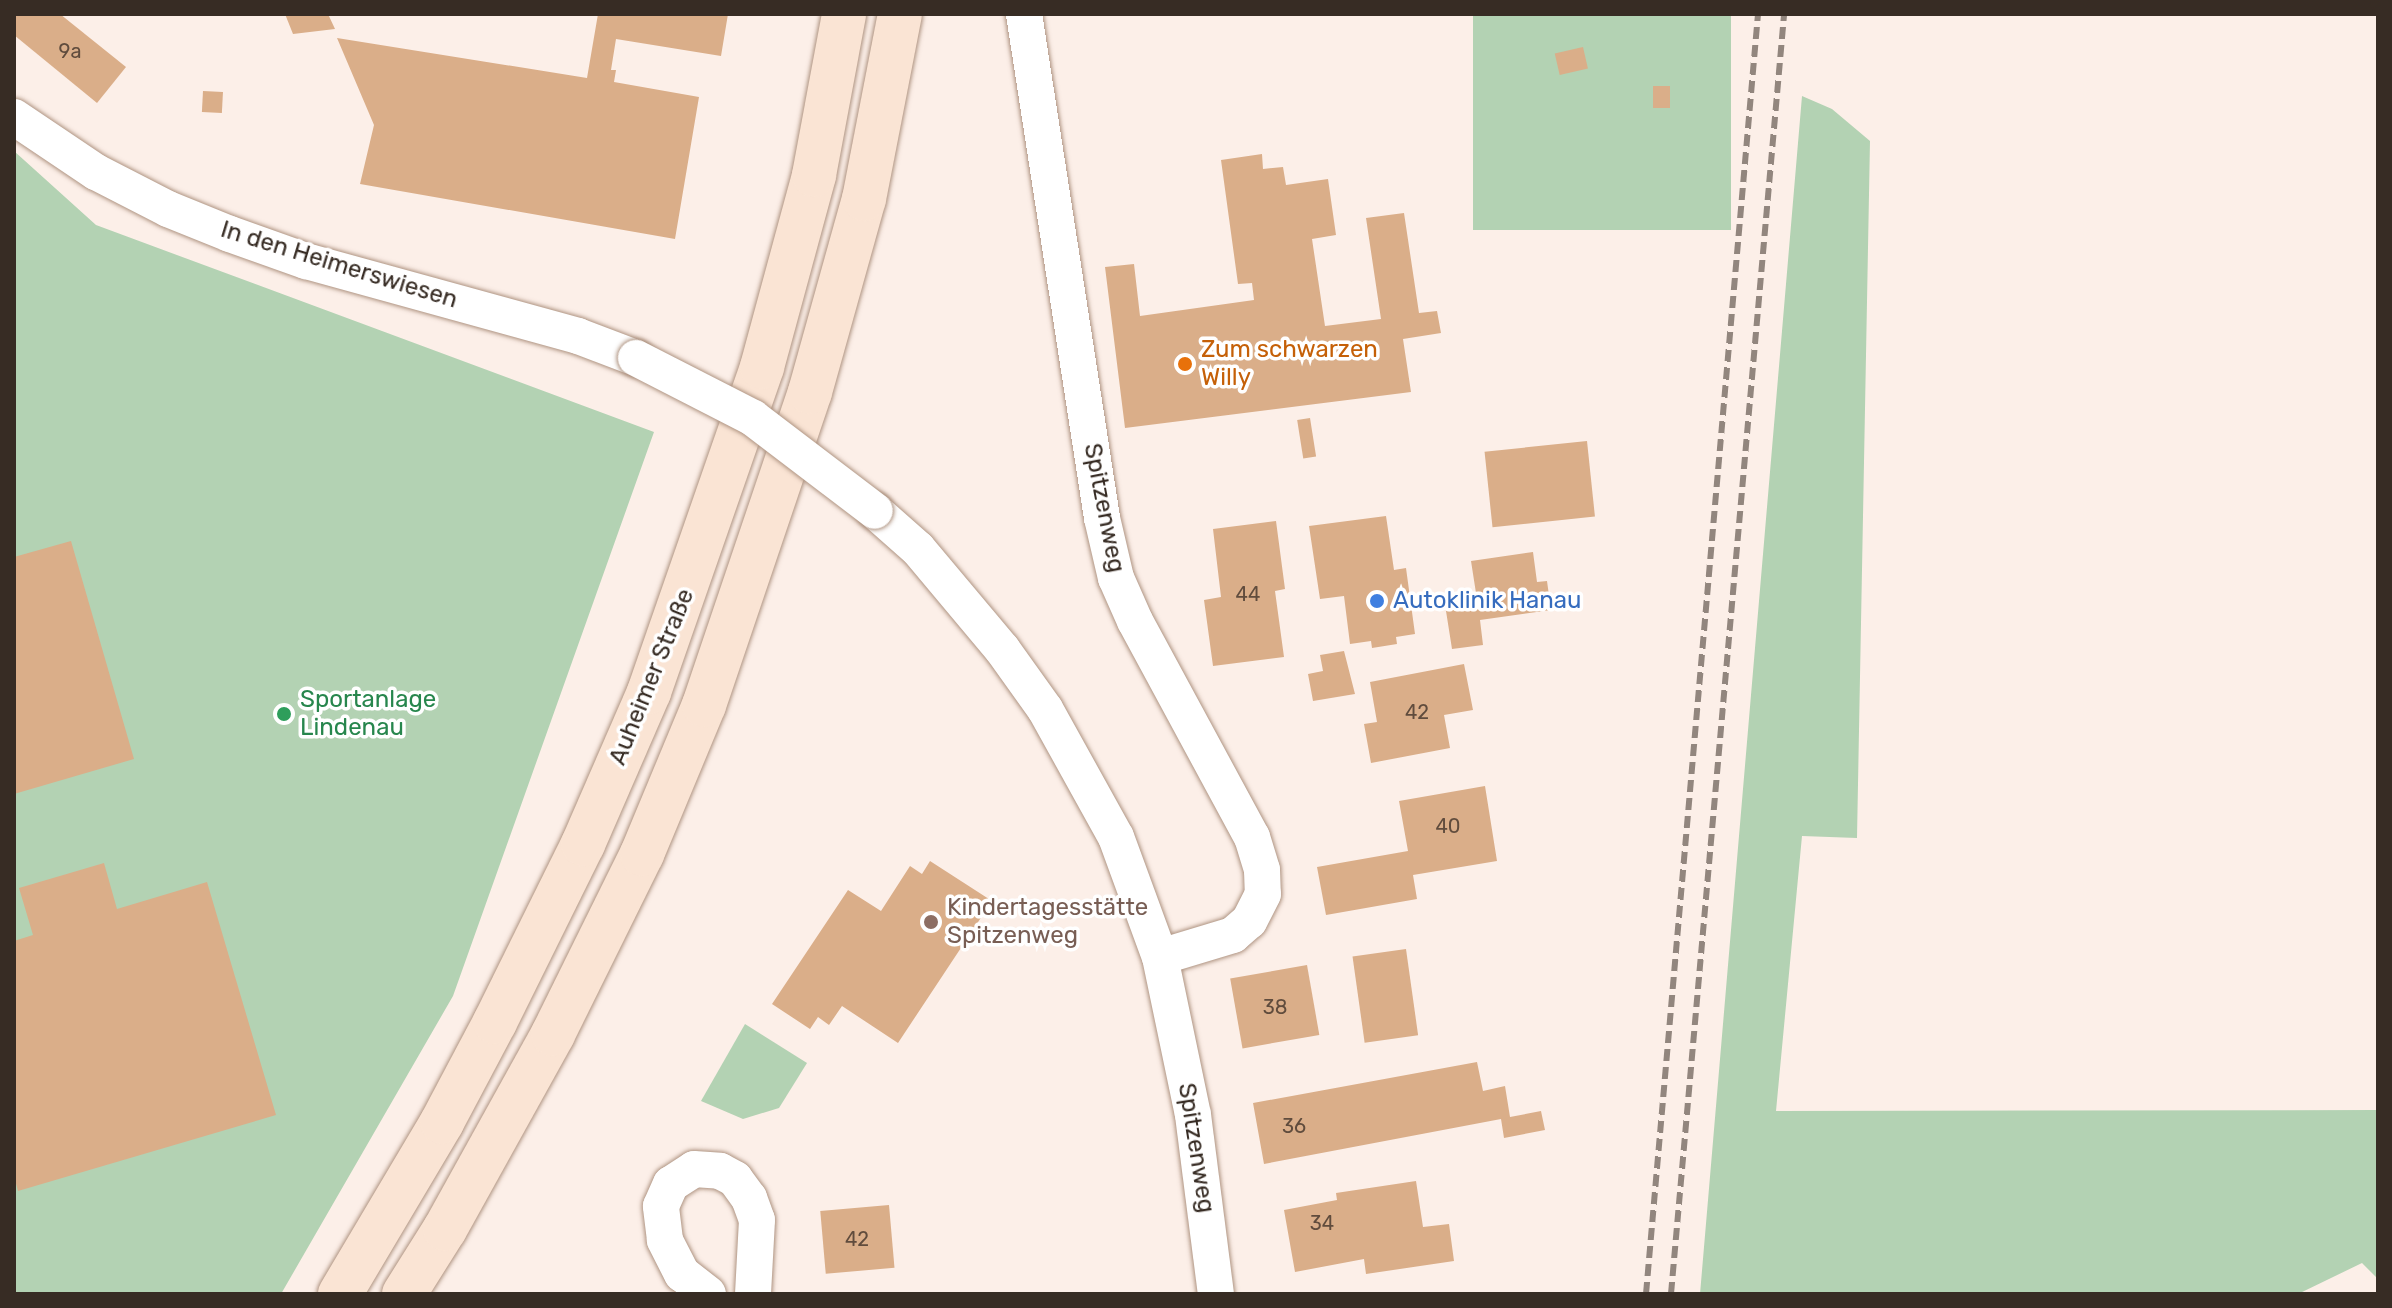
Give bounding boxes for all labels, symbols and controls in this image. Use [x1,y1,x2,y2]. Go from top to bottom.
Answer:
house number: 9a [59,39,81,63]
street label: In den Heimerswiesen [217,215,461,315]
place label: Zum schwarzen Willy [1201,336,1378,392]
marker: Zum schwarzen Willy [1176,355,1194,373]
street label: Spitzenweg [1077,441,1131,575]
house number: 44 [1236,582,1260,606]
street label: Auheimer Straße [603,584,701,770]
place label: Autoklinik Hanau [1393,587,1582,615]
marker: Autoklinik Hanau [1368,592,1386,610]
place label: Sportanlage Lindenau [300,686,436,742]
house number: 42 [1405,700,1429,724]
marker: Sportanlage Lindenau [275,705,293,723]
house number: 40 [1435,814,1461,838]
place label: Kindertagesstätte Spitzenweg [947,894,1148,950]
marker: Kindertagesstätte Spitzenweg [922,913,940,931]
house number: 38 [1263,995,1287,1019]
street label: Spitzenweg [1172,1081,1220,1215]
house number: 36 [1282,1114,1306,1138]
house number: 34 [1310,1211,1334,1235]
house number: 42 [845,1227,869,1251]

